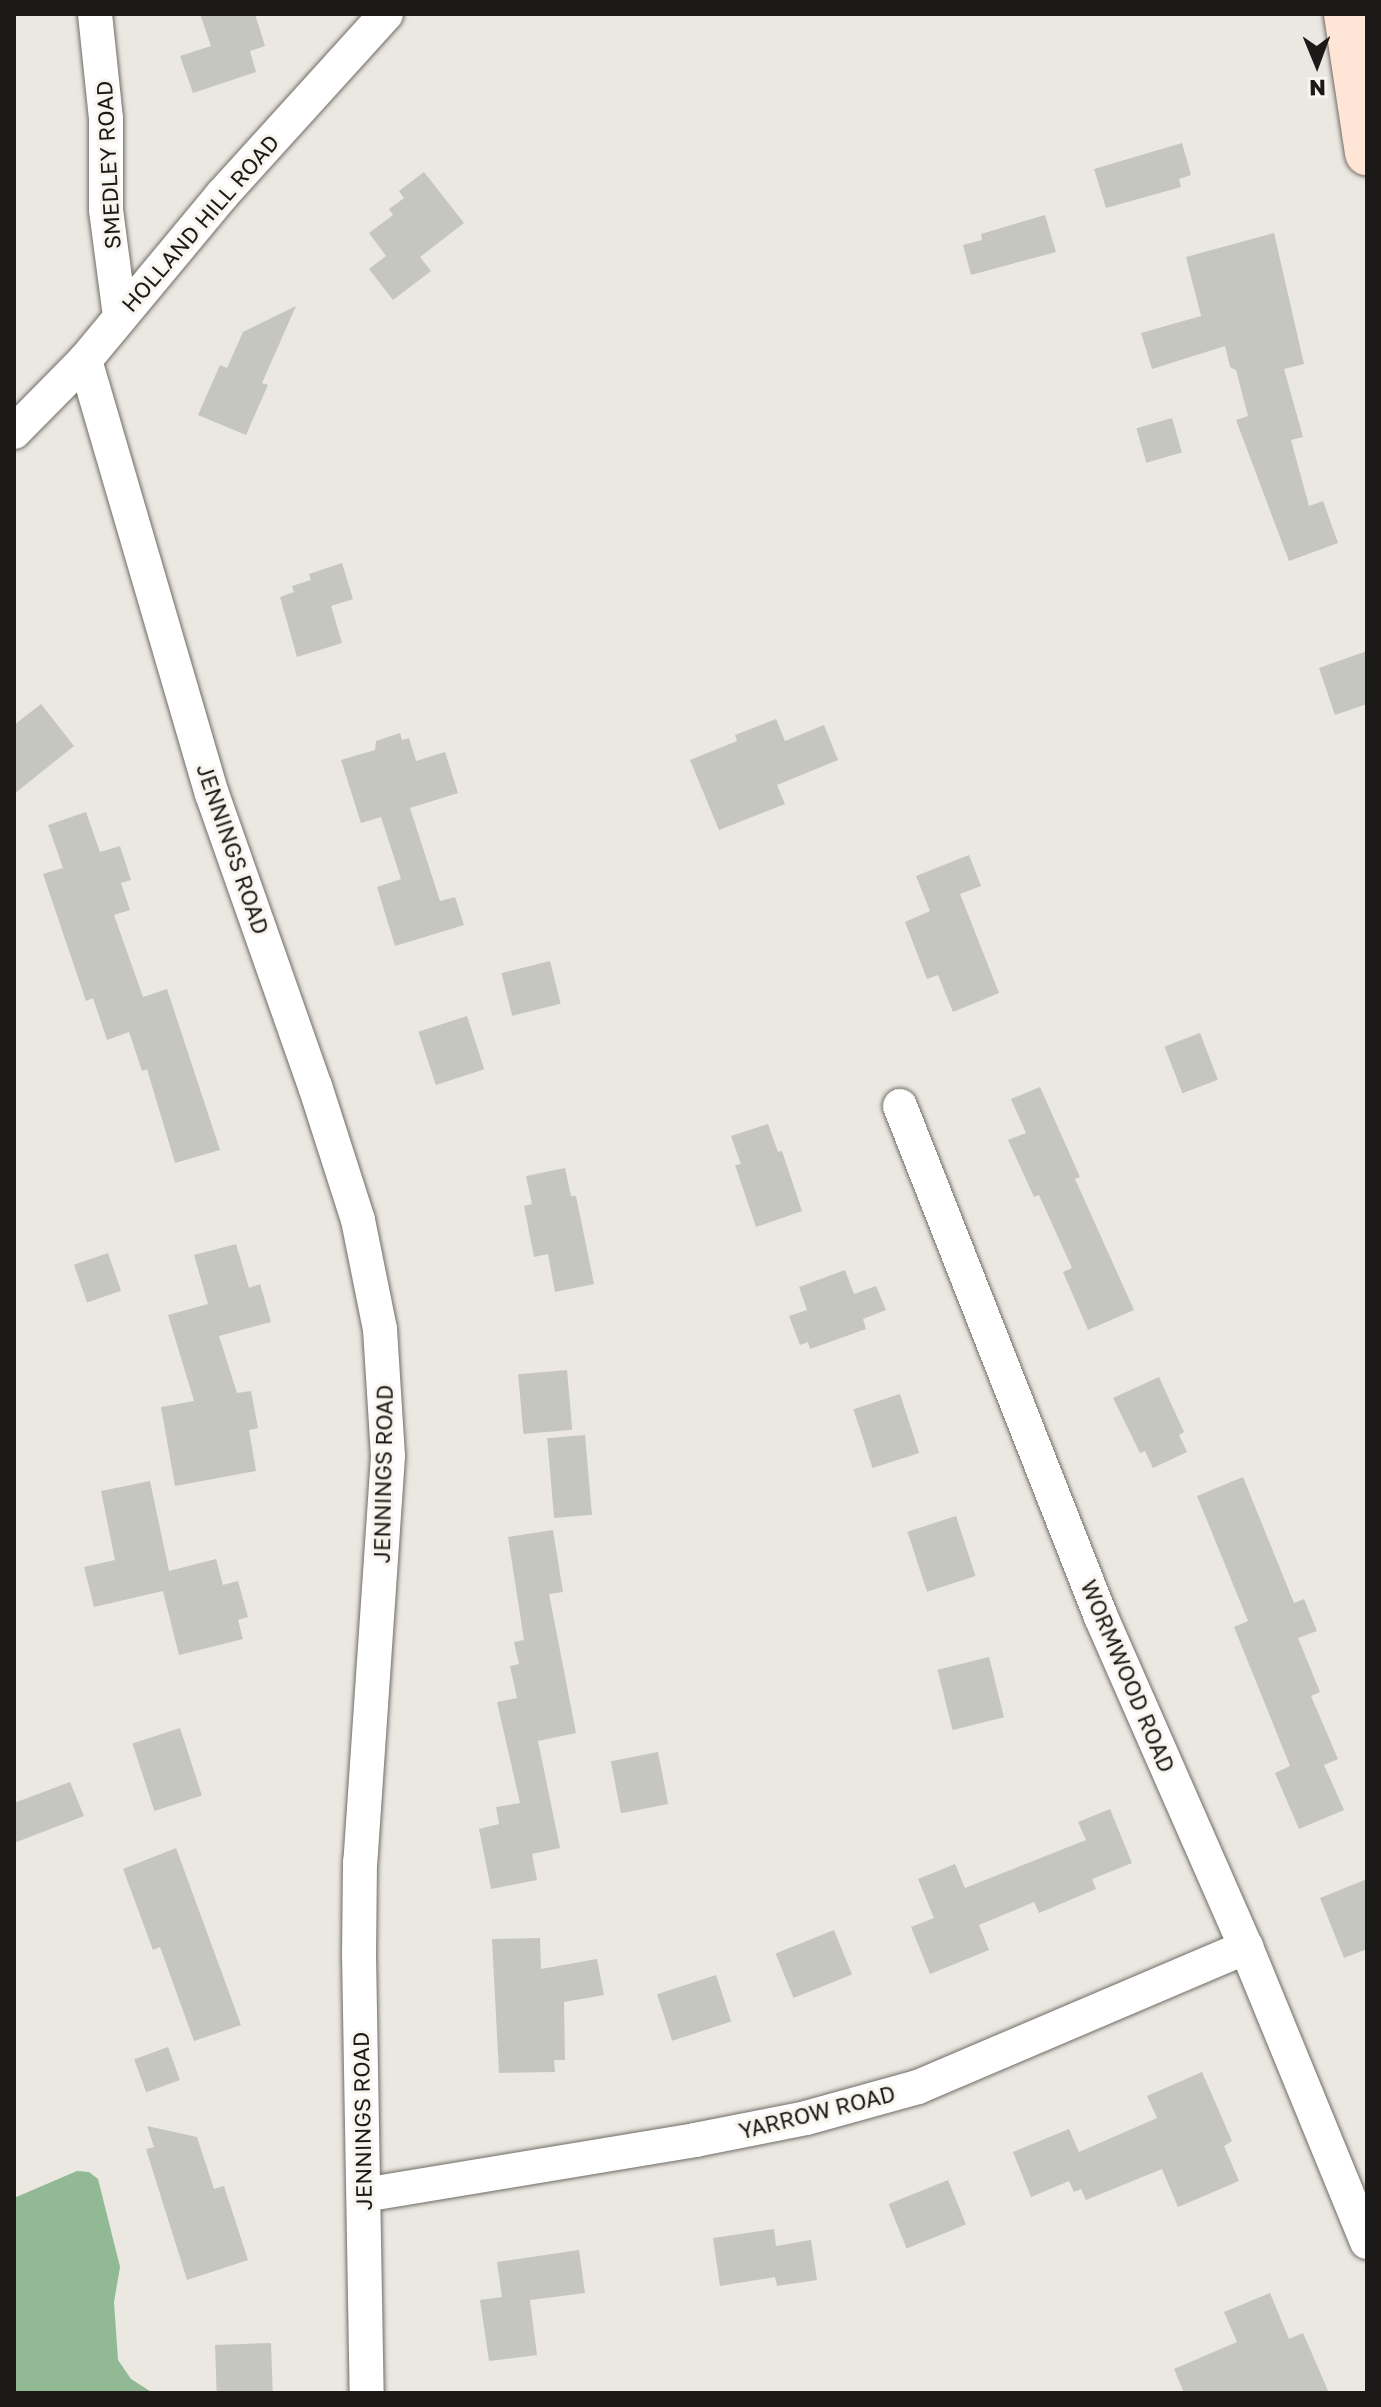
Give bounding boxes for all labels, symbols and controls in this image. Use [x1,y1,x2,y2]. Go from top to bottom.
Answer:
north arrow [1277,24,1357,104]
text: N [1309,75,1326,102]
street label: SMEDLEY ROAD [90,80,126,250]
street label: HOLLAND HILL ROAD [116,129,284,317]
street label: JENNINGS ROAD [191,760,275,938]
street label: JENNINGS ROAD [368,1384,398,1564]
street label: WORMWOOD ROAD [1076,1576,1180,1776]
street label: JENNINGS ROAD [347,2031,377,2211]
street label: YARROW ROAD [736,2080,898,2144]

